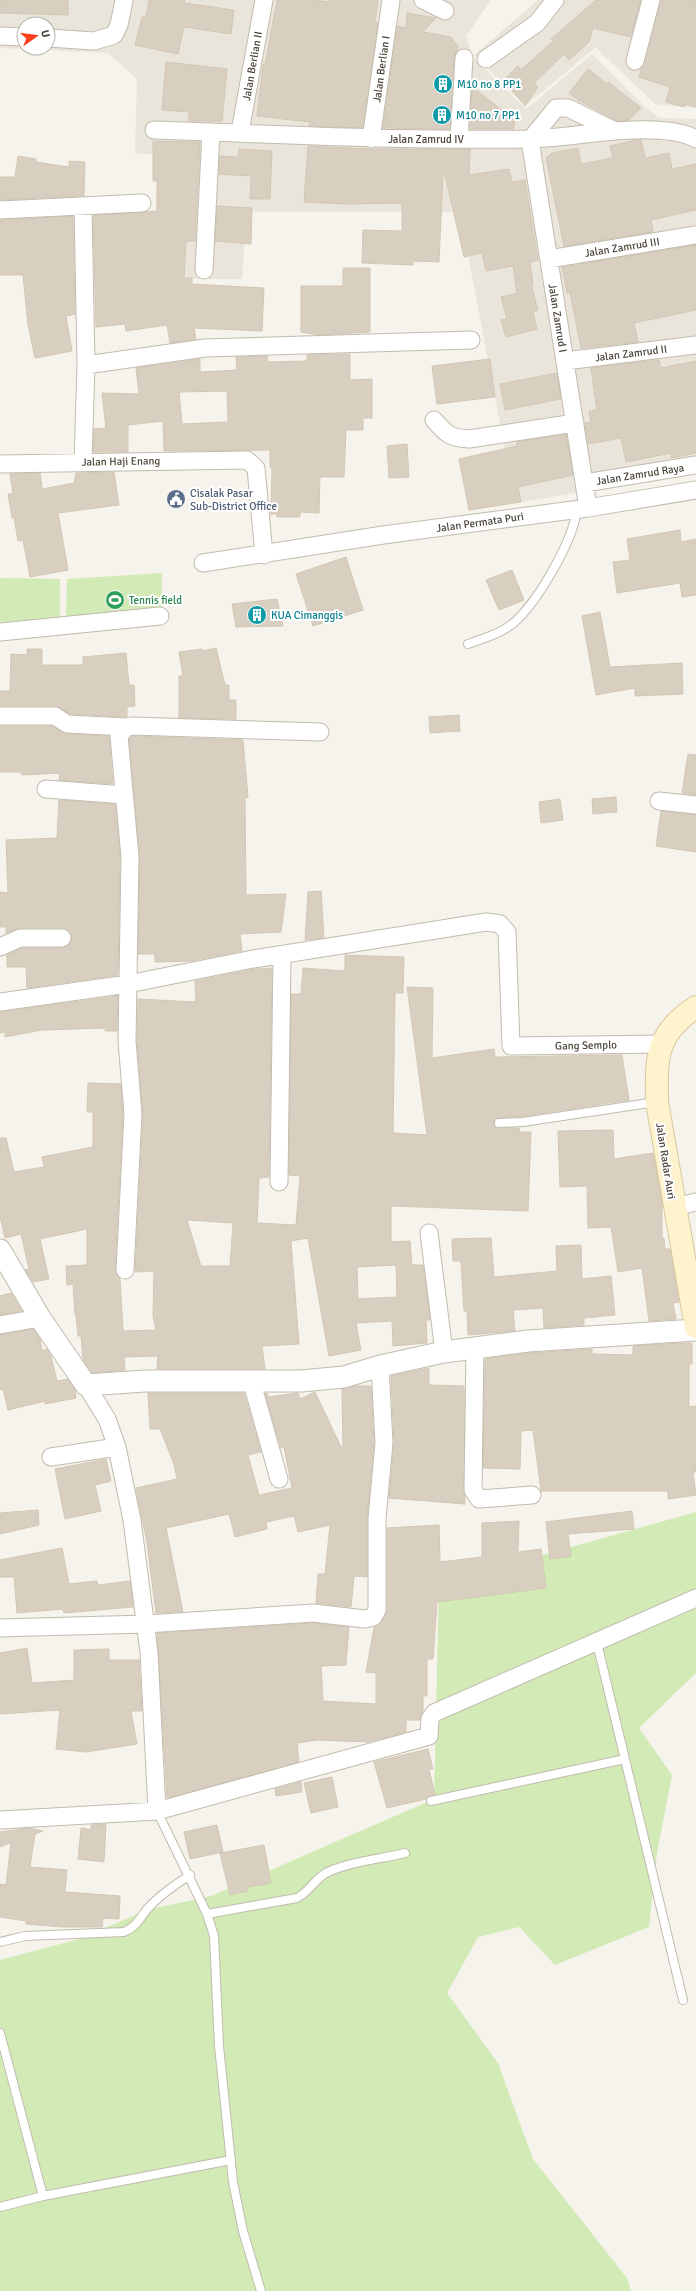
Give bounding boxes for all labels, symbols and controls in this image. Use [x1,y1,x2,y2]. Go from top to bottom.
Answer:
north arrow [16,16,56,56]
text: U [38,29,52,39]
street label: Jalan Berlian II [240,30,265,102]
street label: Jalan Berlian I [370,35,393,103]
building icon: M10 no 8 PP1 [432,73,454,95]
place label: M10 no 8 PP1 [457,78,521,91]
building icon: M10 no 7 PP1 [431,104,453,126]
place label: M10 no 7 PP1 [456,109,520,122]
street label: Jalan Zamrud IV [388,133,465,146]
street label: Jalan Zamrud III [584,235,661,260]
street label: Jalan Zamrud I [546,283,569,353]
street label: Jalan Zamrud II [594,343,668,364]
street label: Jalan Haji Enang [82,454,161,469]
street label: Jalan Zamrud Raya [595,461,685,488]
place label: Cisalak Pasar Sub-District Office [190,487,277,513]
public building icon: Cisalak Pasar Sub-District Office [165,488,187,510]
street label: Jalan Permata Puri [435,510,525,535]
sports icon: Tennis field [104,589,126,611]
place label: Tennis field [129,594,182,607]
building icon: KUA Cimanggis [246,604,268,626]
place label: KUA Cimanggis [271,609,343,622]
street label: Gang Semplo [555,1038,617,1053]
street label: Jalan Radar Auri [653,1122,678,1200]

